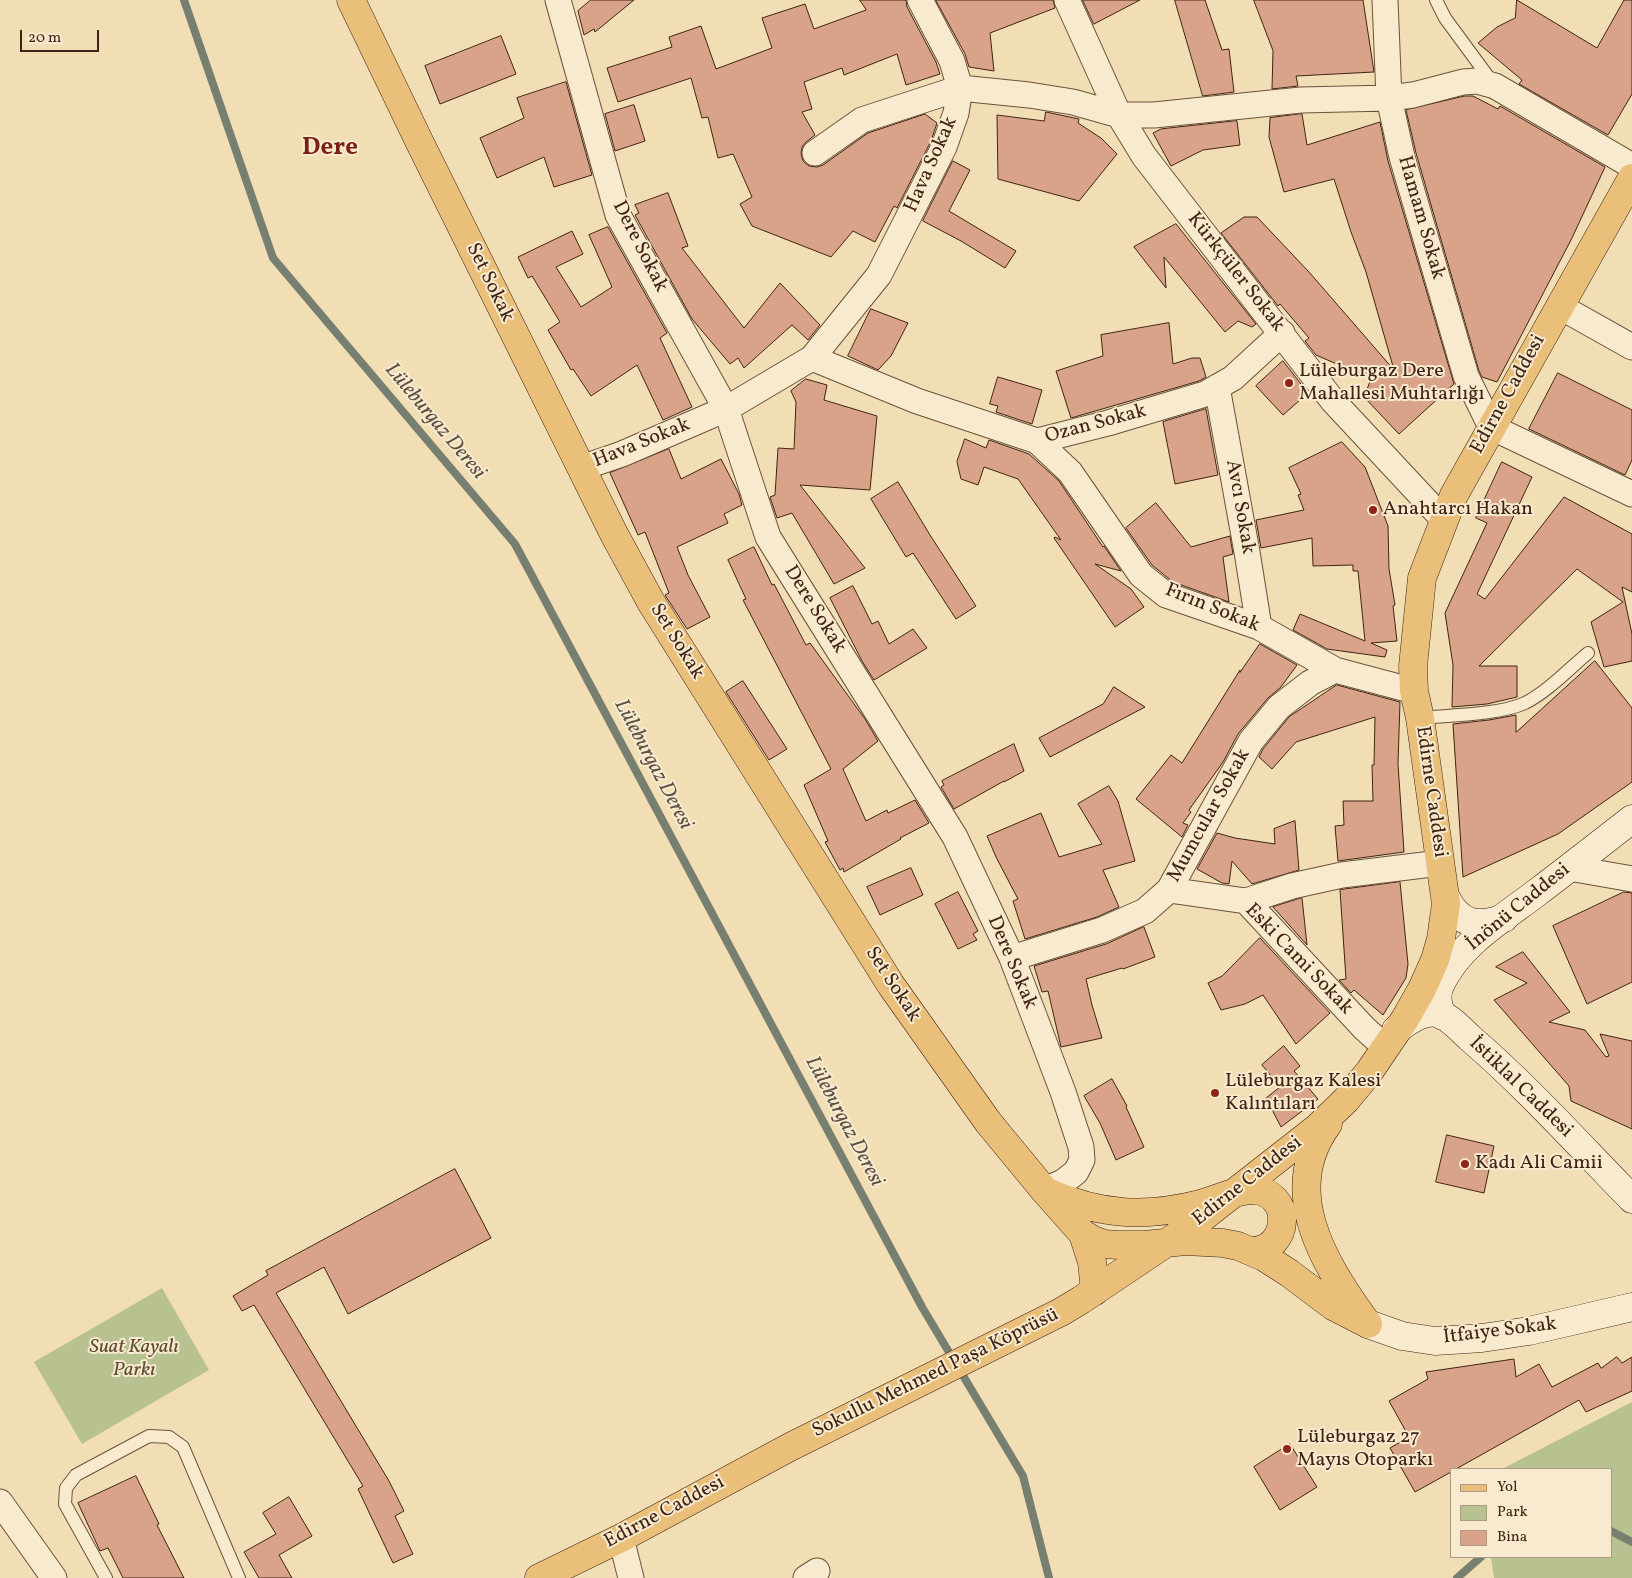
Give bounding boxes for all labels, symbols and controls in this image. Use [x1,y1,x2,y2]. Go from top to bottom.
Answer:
scale bar [22,20,101,52]
text: 20 m [28,28,61,49]
street label: Hava Sokak [900,113,964,217]
district label: Dere [302,134,358,164]
street label: Hamam Sokak [1391,153,1449,283]
street label: Dere Sokak [606,197,672,297]
street label: Kürkçüler Sokak [1181,208,1289,338]
street label: Set Sokak [460,240,518,326]
street label: Edirne Caddesi [1466,331,1552,459]
water label: Lüleburgaz Deresi [378,359,490,485]
place label: Lüleburgaz Dere Mahallesi Muhtarlığı [1299,360,1484,407]
marker: Lüleburgaz Dere Mahallesi Muhtarlığı [1283,377,1295,389]
street label: Ozan Sokak [1043,400,1149,450]
street label: Hava Sokak [590,414,694,474]
street label: Avcı Sokak [1219,458,1259,556]
place label: Anahtarcı Hakan [1383,498,1533,522]
marker: Anahtarcı Hakan [1367,504,1379,516]
street label: Dere Sokak [778,562,850,658]
street label: Fırın Sokak [1161,579,1263,639]
street label: Set Sokak [643,600,709,684]
water label: Lüleburgaz Deresi [607,695,697,835]
street label: Edirne Caddesi [1409,725,1451,859]
street label: Mumcular Sokak [1163,745,1257,887]
street label: İnönü Caddesi [1462,859,1576,957]
street label: Eski Cami Sokak [1239,899,1357,1021]
street label: Dere Sokak [981,913,1041,1013]
street label: Set Sokak [859,943,925,1027]
street label: İstiklal Caddesi [1463,1032,1577,1144]
water label: Lüleburgaz Deresi [798,1052,888,1192]
place label: Lüleburgaz Kalesi Kalıntıları [1225,1070,1381,1117]
marker: Lüleburgaz Kalesi Kalıntıları [1209,1087,1221,1099]
street label: Edirne Caddesi [1188,1132,1308,1232]
place label: Kadı Ali Camii [1475,1152,1603,1176]
marker: Kadı Ali Camii [1459,1158,1471,1170]
street label: Sokullu Mehmed Paşa Köprüsü [809,1304,1063,1444]
street label: İtfaiye Sokak [1442,1313,1558,1351]
park label: Suat Kayalı Parkı [90,1336,178,1383]
place label: Lüleburgaz 27 Mayıs Otoparkı [1297,1426,1433,1473]
marker: Lüleburgaz 27 Mayıs Otoparkı [1281,1443,1293,1455]
legend [1450,1468,1612,1558]
street label: Edirne Caddesi [601,1471,729,1555]
text: Yol [1497,1477,1517,1498]
text: Park [1497,1502,1528,1523]
text: Bina [1497,1527,1527,1548]

